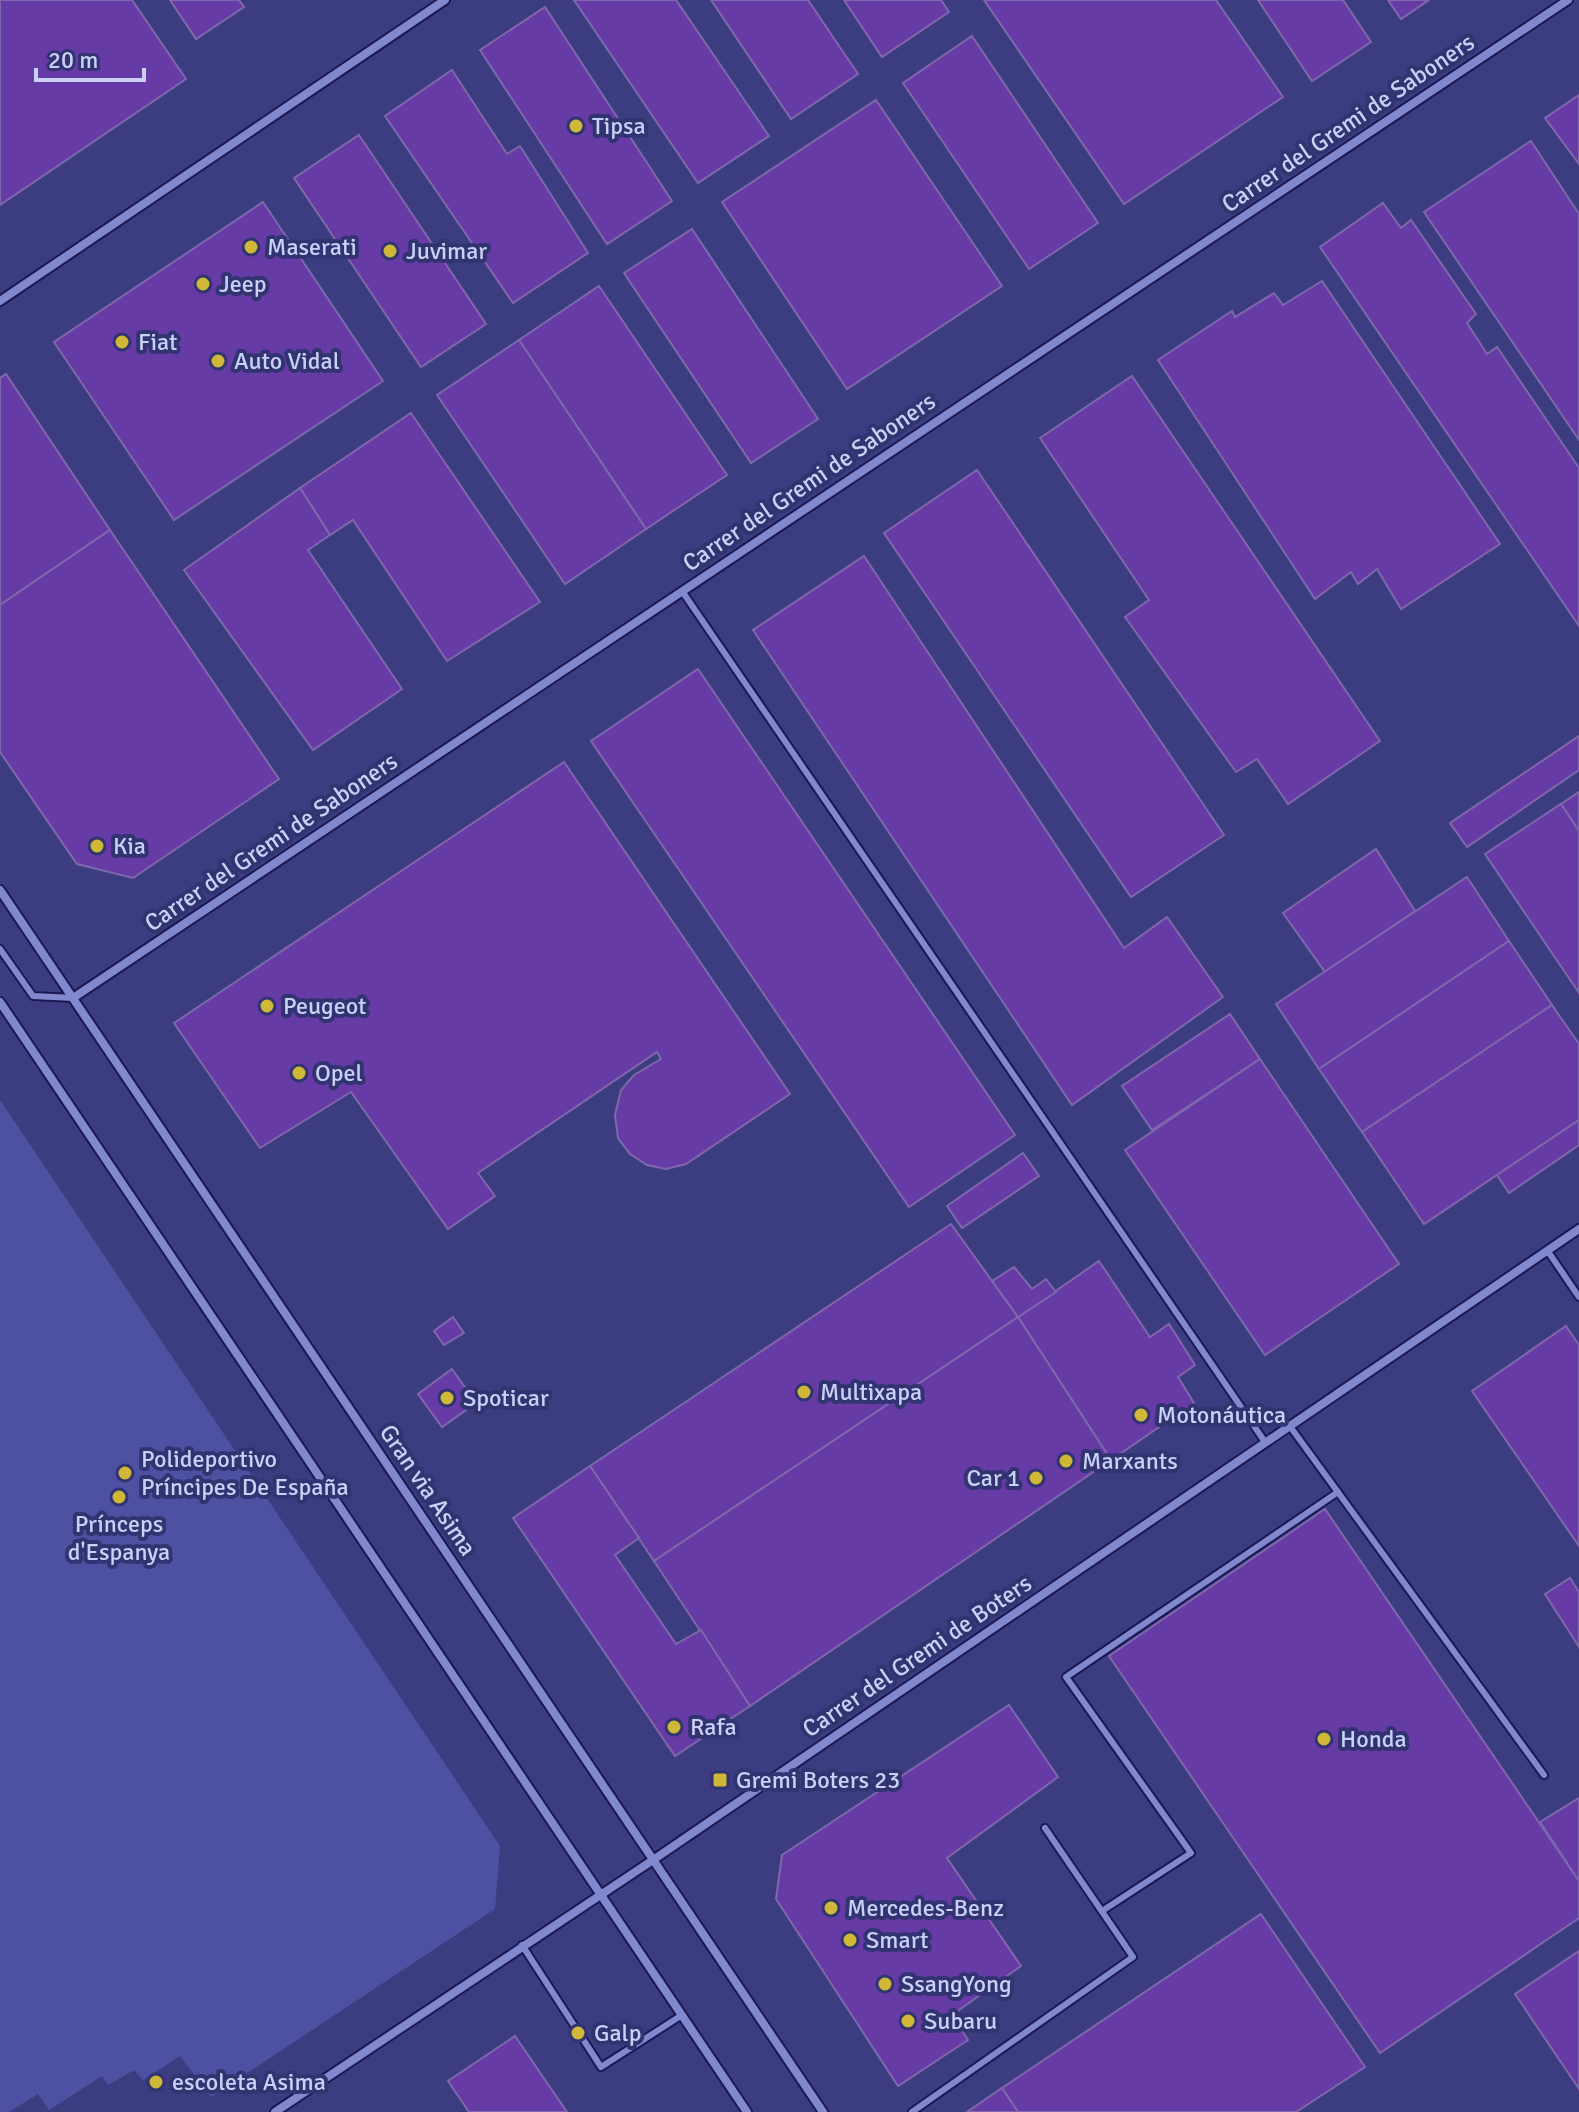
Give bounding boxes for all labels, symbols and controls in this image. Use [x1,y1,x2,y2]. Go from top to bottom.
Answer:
street label: Carrer del Gremi de Saboners [1216,27,1480,219]
scale bar [36,32,144,82]
text: 20 m [48,45,98,75]
place label: Tipsa [592,111,646,141]
marker: Tipsa [567,117,585,135]
place label: Maserati [267,232,357,262]
place label: Juvimar [406,236,487,266]
marker: Maserati [242,238,260,256]
marker: Juvimar [381,242,399,260]
place label: Jeep [219,269,267,299]
marker: Jeep [194,275,212,293]
place label: Fiat [138,327,177,357]
marker: Fiat [113,333,131,351]
place label: Auto Vidal [234,346,340,376]
marker: Auto Vidal [209,352,227,370]
street label: Carrer del Gremi de Saboners [677,386,941,578]
street label: Carrer del Gremi de Saboners [139,746,403,938]
place label: Kia [113,831,146,861]
marker: Kia [88,837,106,855]
place label: Peugeot [283,991,366,1021]
marker: Peugeot [258,997,276,1015]
place label: Opel [315,1058,363,1088]
marker: Opel [290,1064,308,1082]
place label: Multixapa [820,1377,922,1407]
place label: Spoticar [463,1383,549,1413]
marker: Multixapa [795,1383,813,1401]
marker: Spoticar [438,1389,456,1407]
place label: Motonáutica [1157,1400,1286,1430]
marker: Motonáutica [1132,1406,1150,1424]
street label: Gran via Asima [373,1419,483,1561]
place label: Polideportivo Príncipes De España [141,1444,349,1502]
place label: Marxants [1082,1446,1178,1476]
marker: Marxants [1057,1452,1075,1470]
place label: Car 1 [966,1463,1020,1493]
marker: Polideportivo Príncipes De España [116,1464,134,1482]
marker: Car 1 [1027,1469,1045,1487]
marker: Prínceps d'Espanya [110,1488,128,1506]
place label: Prínceps d'Espanya [68,1509,170,1567]
street label: Carrer del Gremi de Boters [797,1568,1037,1744]
place label: Rafa [690,1712,737,1742]
marker: Rafa [665,1718,683,1736]
place label: Honda [1340,1724,1407,1754]
marker: Honda [1315,1730,1333,1748]
place label: Gremi Boters 23 [736,1765,900,1795]
marker: Gremi Boters 23 [711,1771,729,1789]
place label: Mercedes-Benz [847,1893,1004,1923]
marker: Mercedes-Benz [822,1899,840,1917]
place label: Smart [866,1925,928,1955]
marker: Smart [841,1931,859,1949]
place label: SsangYong [901,1969,1012,1999]
marker: SsangYong [876,1975,894,1993]
place label: Subaru [924,2006,997,2036]
marker: Subaru [899,2012,917,2030]
place label: Galp [594,2018,641,2048]
marker: Galp [569,2024,587,2042]
place label: escoleta Asima [172,2067,326,2097]
marker: escoleta Asima [147,2073,165,2091]

